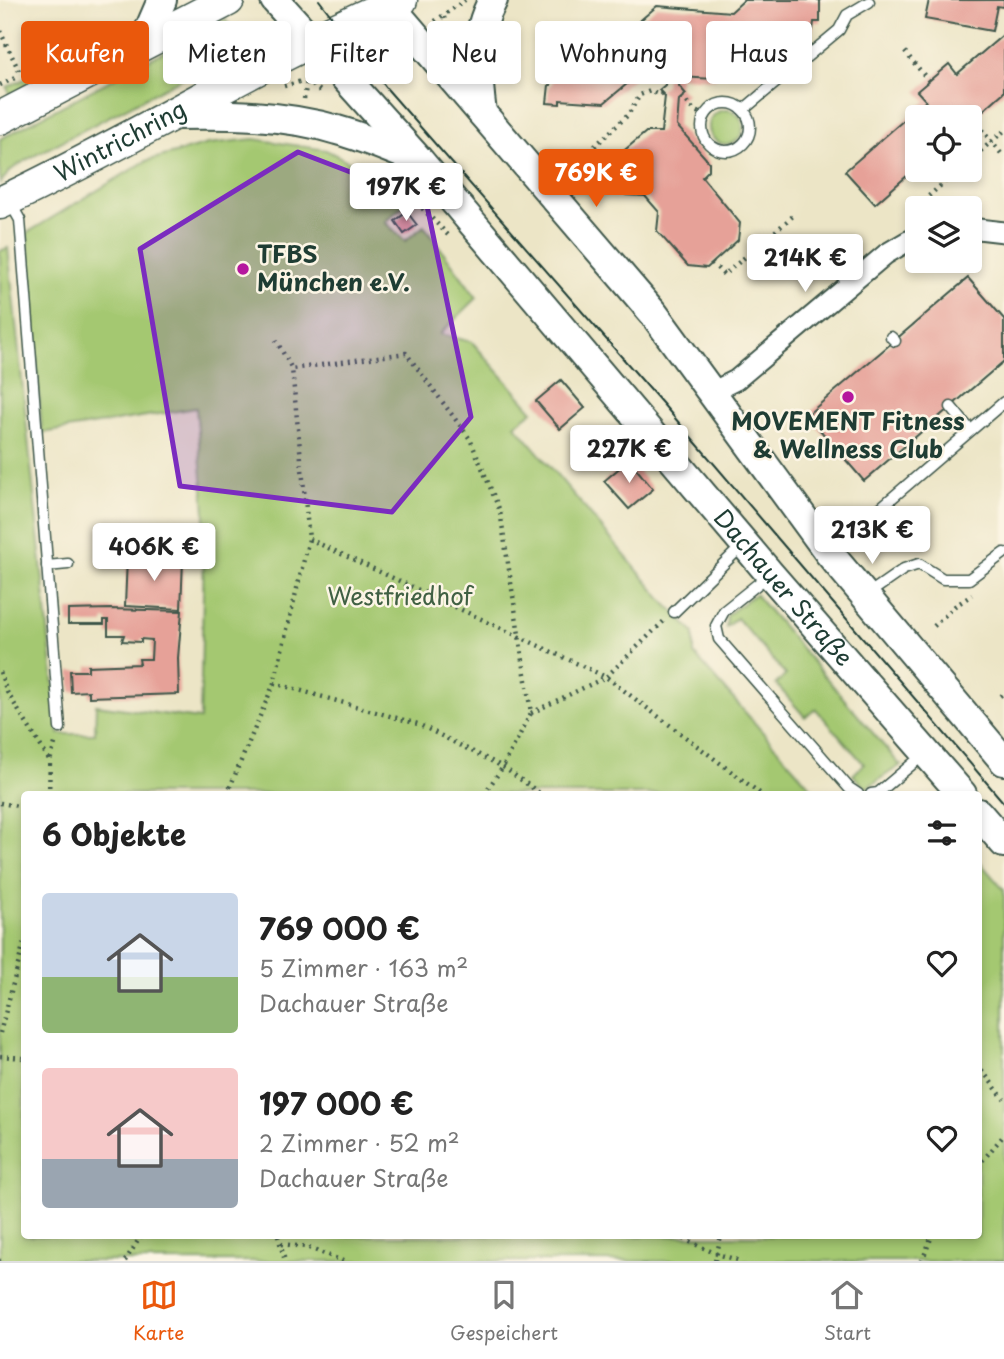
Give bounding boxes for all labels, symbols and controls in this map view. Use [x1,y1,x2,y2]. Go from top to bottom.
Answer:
chip: Kaufen [21,21,149,84]
chip: Mieten [163,21,291,84]
chip: Filter [305,21,413,84]
chip: Neu [427,21,521,84]
chip: Wohnung [535,21,692,84]
chip: Haus [706,21,812,84]
street label: Wintrichring [47,90,192,190]
map controls [905,105,982,273]
button: locate [905,105,982,182]
pin: 769K € [539,150,653,209]
text: 769K € [555,154,637,189]
pin: 197K € [349,164,463,223]
text: 197K € [366,168,446,203]
button: layers [905,196,982,273]
pin: 214K € [748,234,862,294]
place label: TFBS München e.V. [257,235,410,299]
text: 214K € [763,239,847,274]
marker: TFBS München e.V. [235,261,251,277]
marker: MOVEMENT Fitness & Wellness Club [840,389,856,405]
place label: MOVEMENT Fitness & Wellness Club [731,402,965,466]
pin: 227K € [572,426,686,485]
text: 227K € [586,430,672,465]
street label: Dachauer Straße [706,500,863,673]
pin: 213K € [815,506,929,566]
text: 213K € [830,511,914,546]
pin: 406K € [97,524,211,583]
text: 406K € [108,528,200,563]
park label: Westfriedhof [327,577,475,613]
text: 6 Objekte [42,811,186,856]
icon: filters [923,814,961,852]
text: 769 000 € [259,905,420,950]
icon: home [98,921,182,1005]
icon: heart [923,944,961,982]
text: 5 Zimmer · 163 m² [259,950,468,985]
text: Dachauer Straße [259,985,448,1020]
text: 197 000 € [259,1080,414,1125]
icon: home [98,1096,182,1180]
icon: heart [923,1119,961,1157]
text: 2 Zimmer · 52 m² [259,1125,460,1160]
text: Dachauer Straße [259,1160,448,1195]
tab: Karte [133,1276,184,1346]
tab: Gespeichert [450,1276,558,1346]
tab: Start [824,1276,871,1346]

